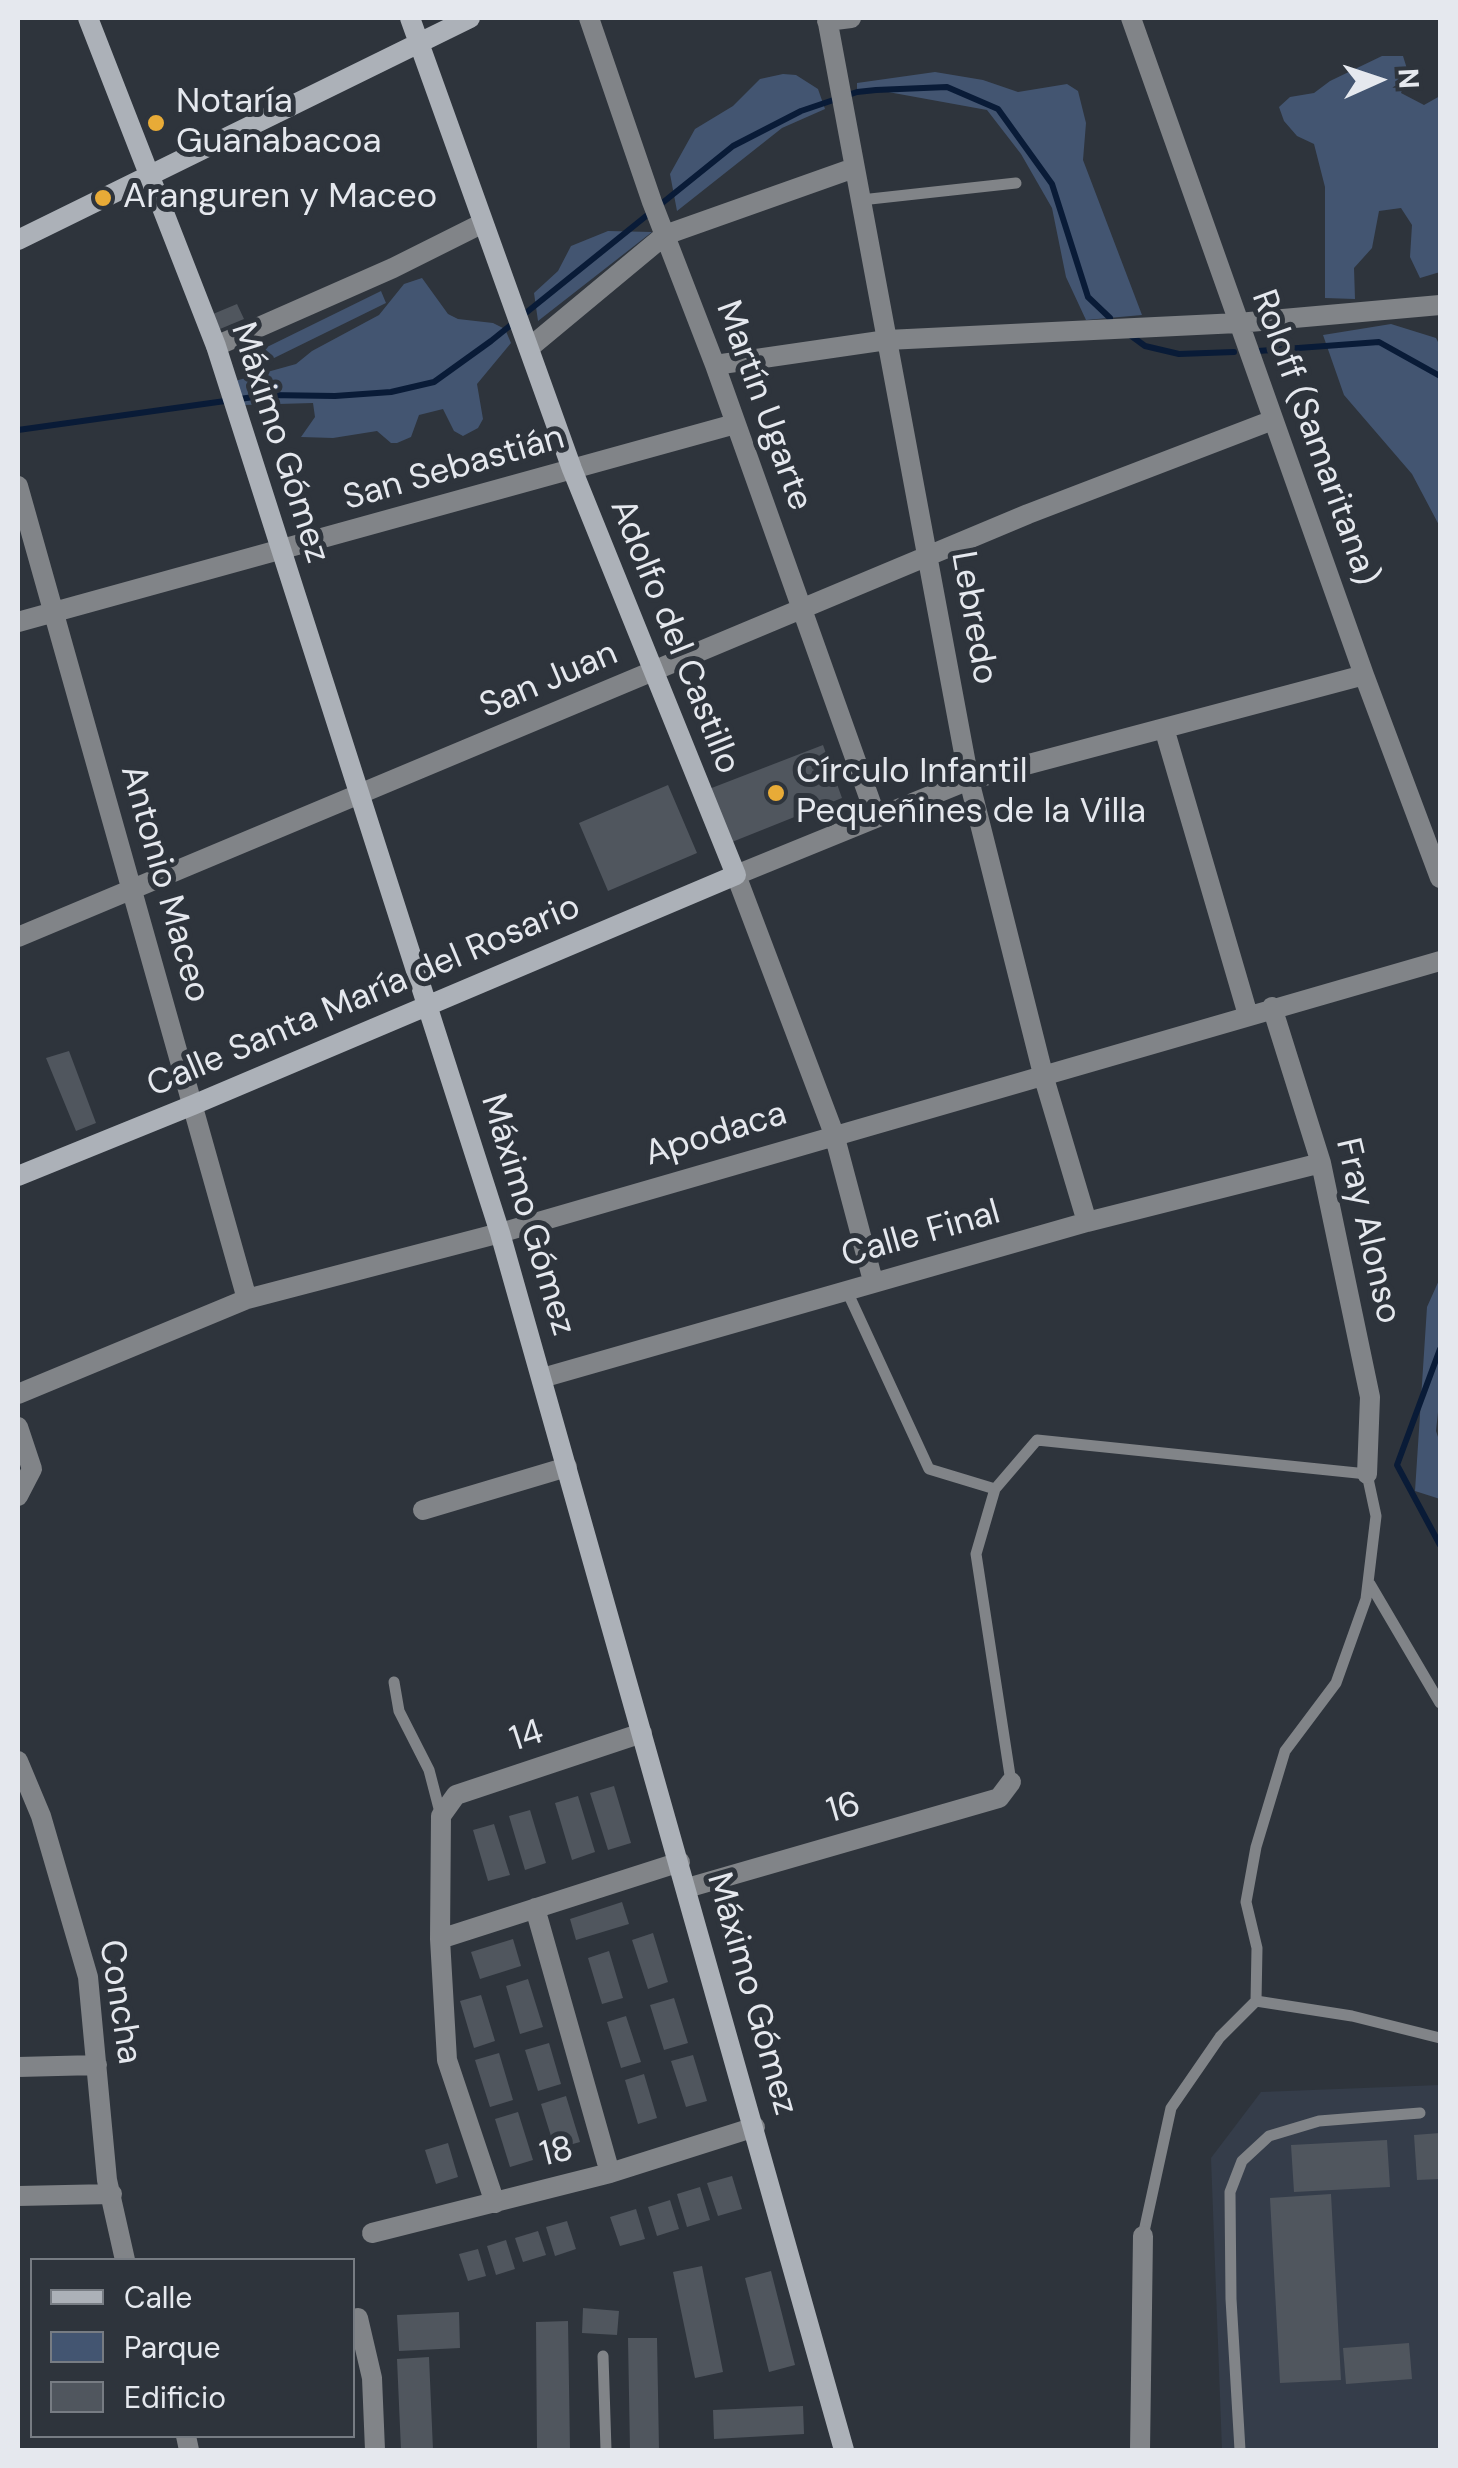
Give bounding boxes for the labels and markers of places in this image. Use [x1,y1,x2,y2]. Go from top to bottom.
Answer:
place label: Notaría Guanabacoa [176,82,382,164]
marker: Notaría Guanabacoa [145,112,167,134]
place label: Aranguren y Maceo [123,177,437,219]
marker: Aranguren y Maceo [92,187,114,209]
place label: Círculo Infantil Pequeñines de la Villa [796,752,1146,834]
marker: Círculo Infantil Pequeñines de la Villa [765,782,787,804]

